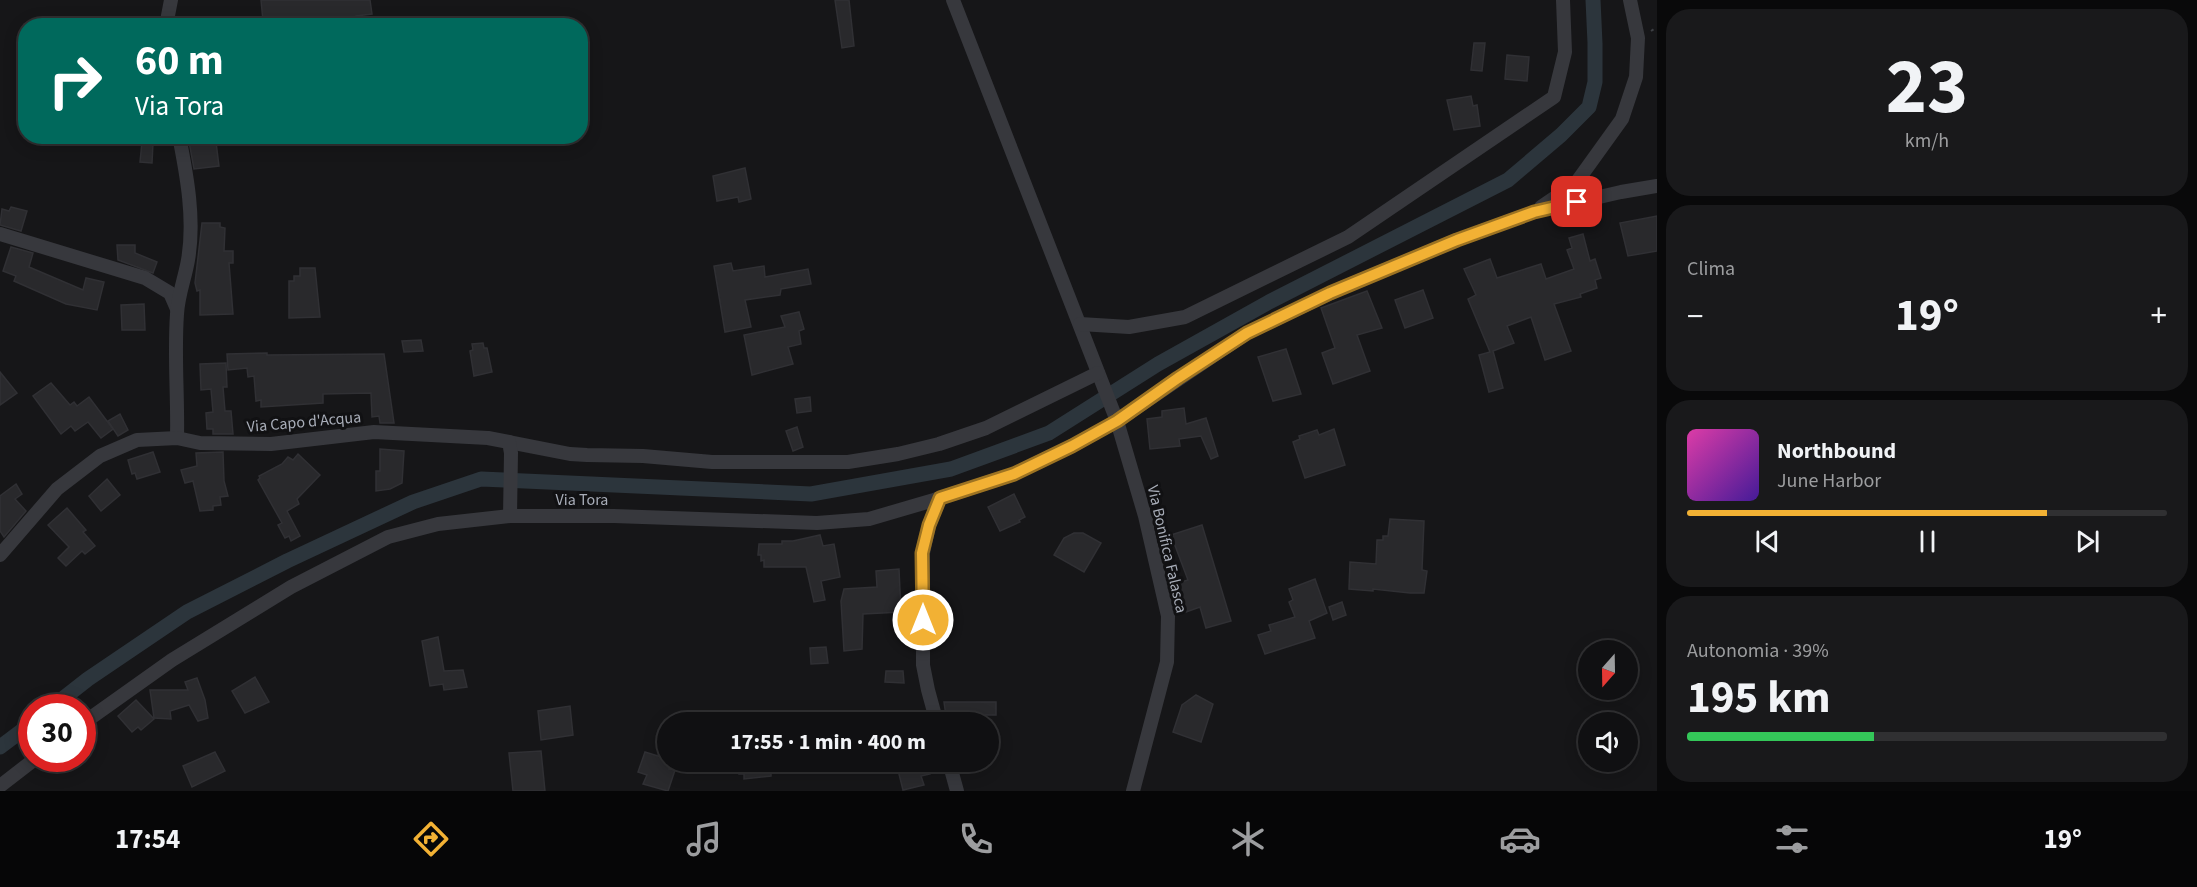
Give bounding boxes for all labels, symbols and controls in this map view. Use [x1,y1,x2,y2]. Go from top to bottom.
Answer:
text: 60 m [135,31,224,91]
text: 23 [1886,32,1968,143]
icon: right [36,42,114,120]
text: Via Tora [135,87,224,126]
text: km/h [1905,127,1949,155]
pin [1551,176,1602,227]
icon: arrive [1560,185,1593,218]
text: Clima [1687,255,1735,283]
text: 19° [1895,284,1959,348]
text: − [1687,293,1703,340]
text: + [2151,293,2167,340]
street label: Via Capo d'Acqua [246,406,362,438]
text: Northbound [1777,435,1896,467]
text: June Harbor [1777,467,1881,495]
street label: Via Bonifica Falasca [1142,483,1192,615]
street label: Via Tora [556,489,608,511]
icon: previous [1751,525,1784,558]
icon: pause [1911,525,1944,558]
icon: next [2071,525,2104,558]
position arrow [891,588,955,652]
text: Autonomia · 39% [1687,637,1829,665]
north arrow [1578,640,1638,700]
map controls [1578,640,1638,772]
text: 195 km [1687,666,1831,730]
speed limit sign: 30 [18,694,96,772]
button: sound [1578,712,1638,772]
text: 17:55 · 1 min · 400 m [730,726,926,758]
icon: directions [410,818,452,860]
icon: music [683,818,725,860]
icon: phone [955,818,997,860]
icon: climate [1227,818,1269,860]
icon: car [1499,818,1541,860]
icon: filters [1771,818,1813,860]
text: 17:54 [115,820,180,859]
text: 19° [2044,820,2082,859]

